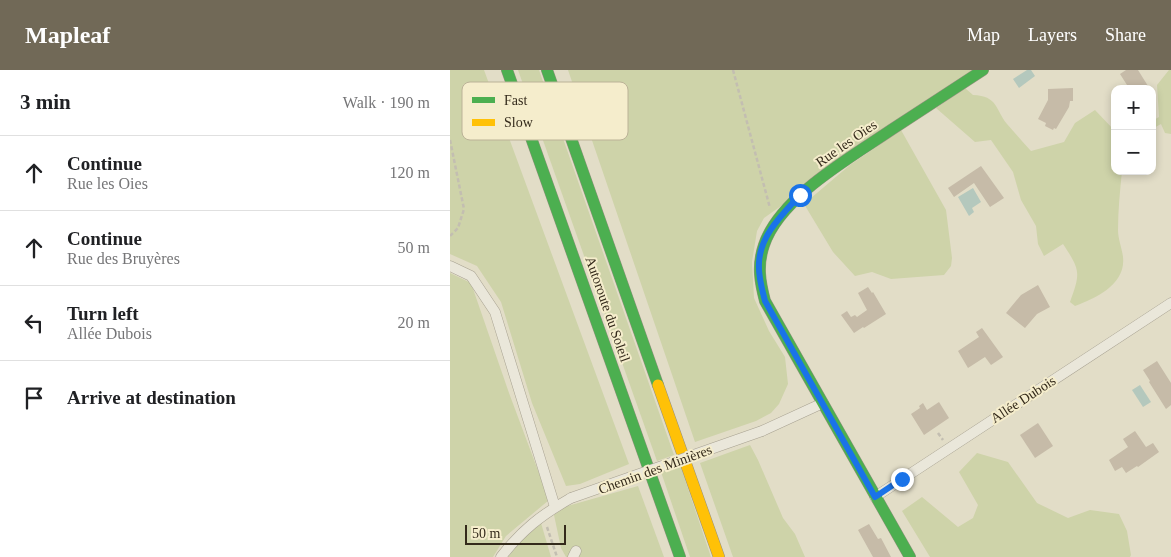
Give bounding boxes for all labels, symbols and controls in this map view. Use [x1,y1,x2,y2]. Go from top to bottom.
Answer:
text: Mapleaf [25,22,110,48]
text: Map [967,25,1000,45]
text: Layers [1028,25,1077,45]
text: Share [1105,25,1146,45]
legend [462,82,628,140]
map controls [1111,85,1156,175]
button: + [1111,85,1156,130]
text: 3 min [20,90,71,114]
text: Fast [504,93,527,108]
text: Walk · 190 m [343,94,430,111]
text: Slow [504,115,534,130]
street label: Rue les Oies [813,117,880,170]
button: − [1111,130,1156,175]
text: Continue [67,153,142,174]
icon: ahead [20,159,48,187]
text: 120 m [390,164,430,181]
text: Rue les Oies [67,175,148,192]
route start [789,184,812,207]
text: Continue [67,228,142,249]
icon: ahead [20,234,48,262]
text: 50 m [398,239,430,256]
text: Rue des Bruyères [67,250,180,267]
street label: Autoroute du Soleil [582,255,633,364]
text: Turn left [67,303,139,324]
icon: left [20,309,48,337]
text: 20 m [398,314,430,331]
text: Allée Dubois [67,325,152,342]
street label: Allée Dubois [988,373,1058,426]
icon: arrive [20,384,48,412]
text: Arrive at destination [67,387,236,408]
street label: Chemin des Minières [596,442,714,497]
route end [891,468,914,491]
scale bar [465,522,566,545]
text: 50 m [472,526,500,541]

